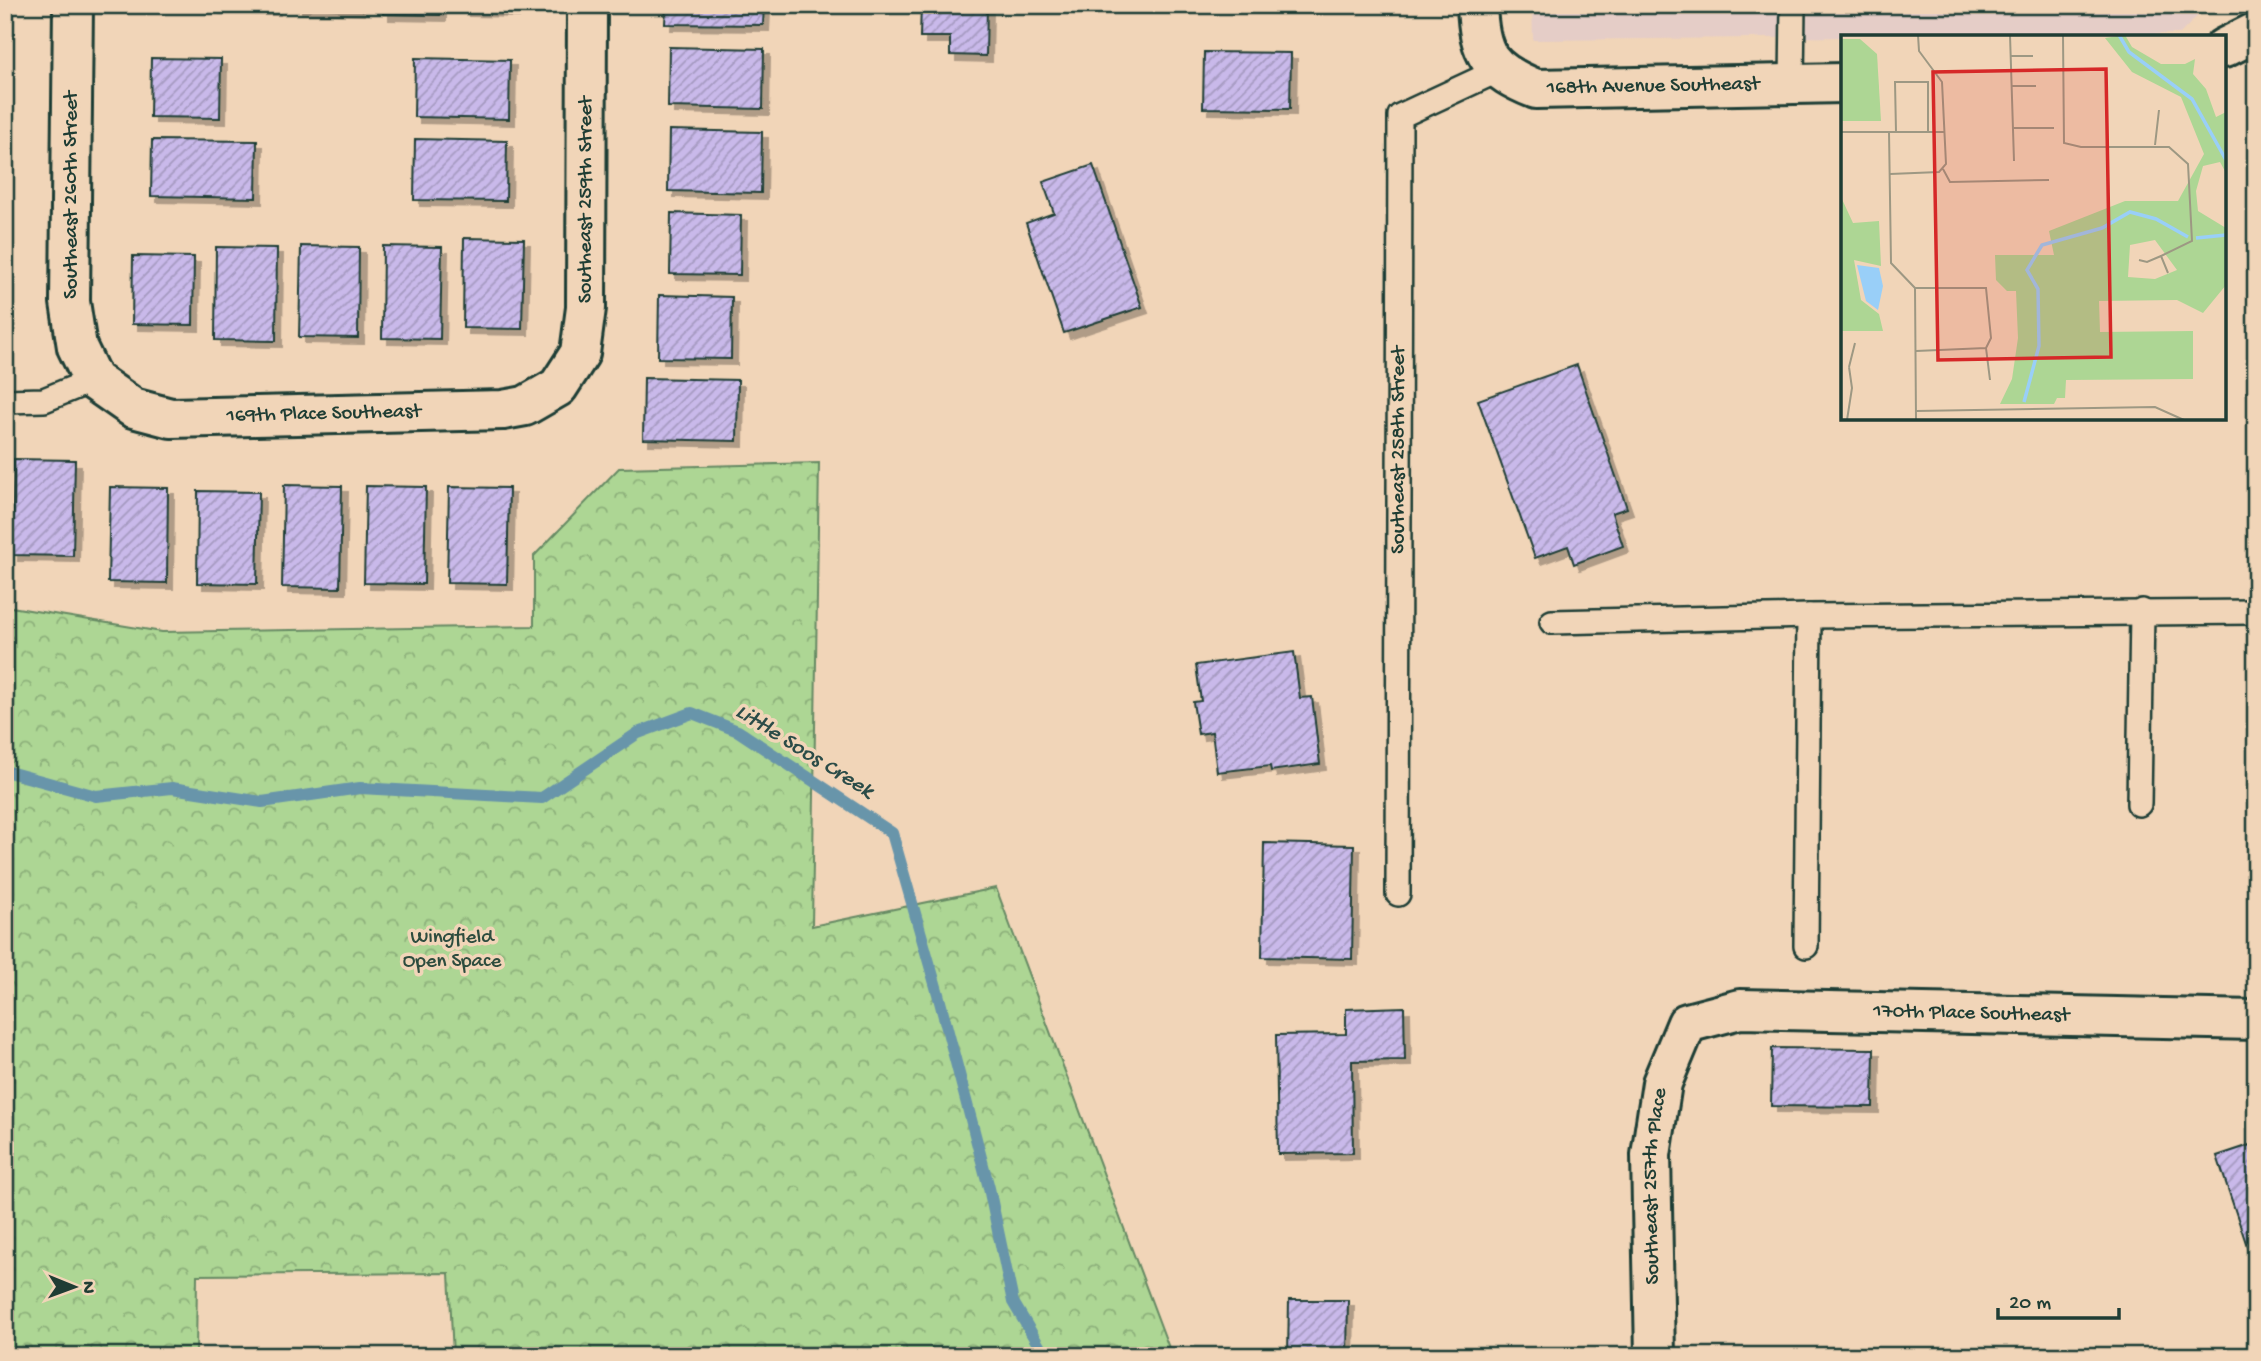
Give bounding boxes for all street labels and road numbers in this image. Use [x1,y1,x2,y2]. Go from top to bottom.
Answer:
street label: 168th Avenue Southeast [1545,72,1762,101]
street label: Southeast 260th Street [60,89,85,299]
street label: Southeast 259th Street [574,94,599,303]
street label: Southeast 258th Street [1386,344,1412,554]
street label: 169th Place Southeast [225,399,424,429]
street label: 170th Place Southeast [1872,999,2072,1029]
street label: Southeast 257th Place [1638,1085,1674,1285]

